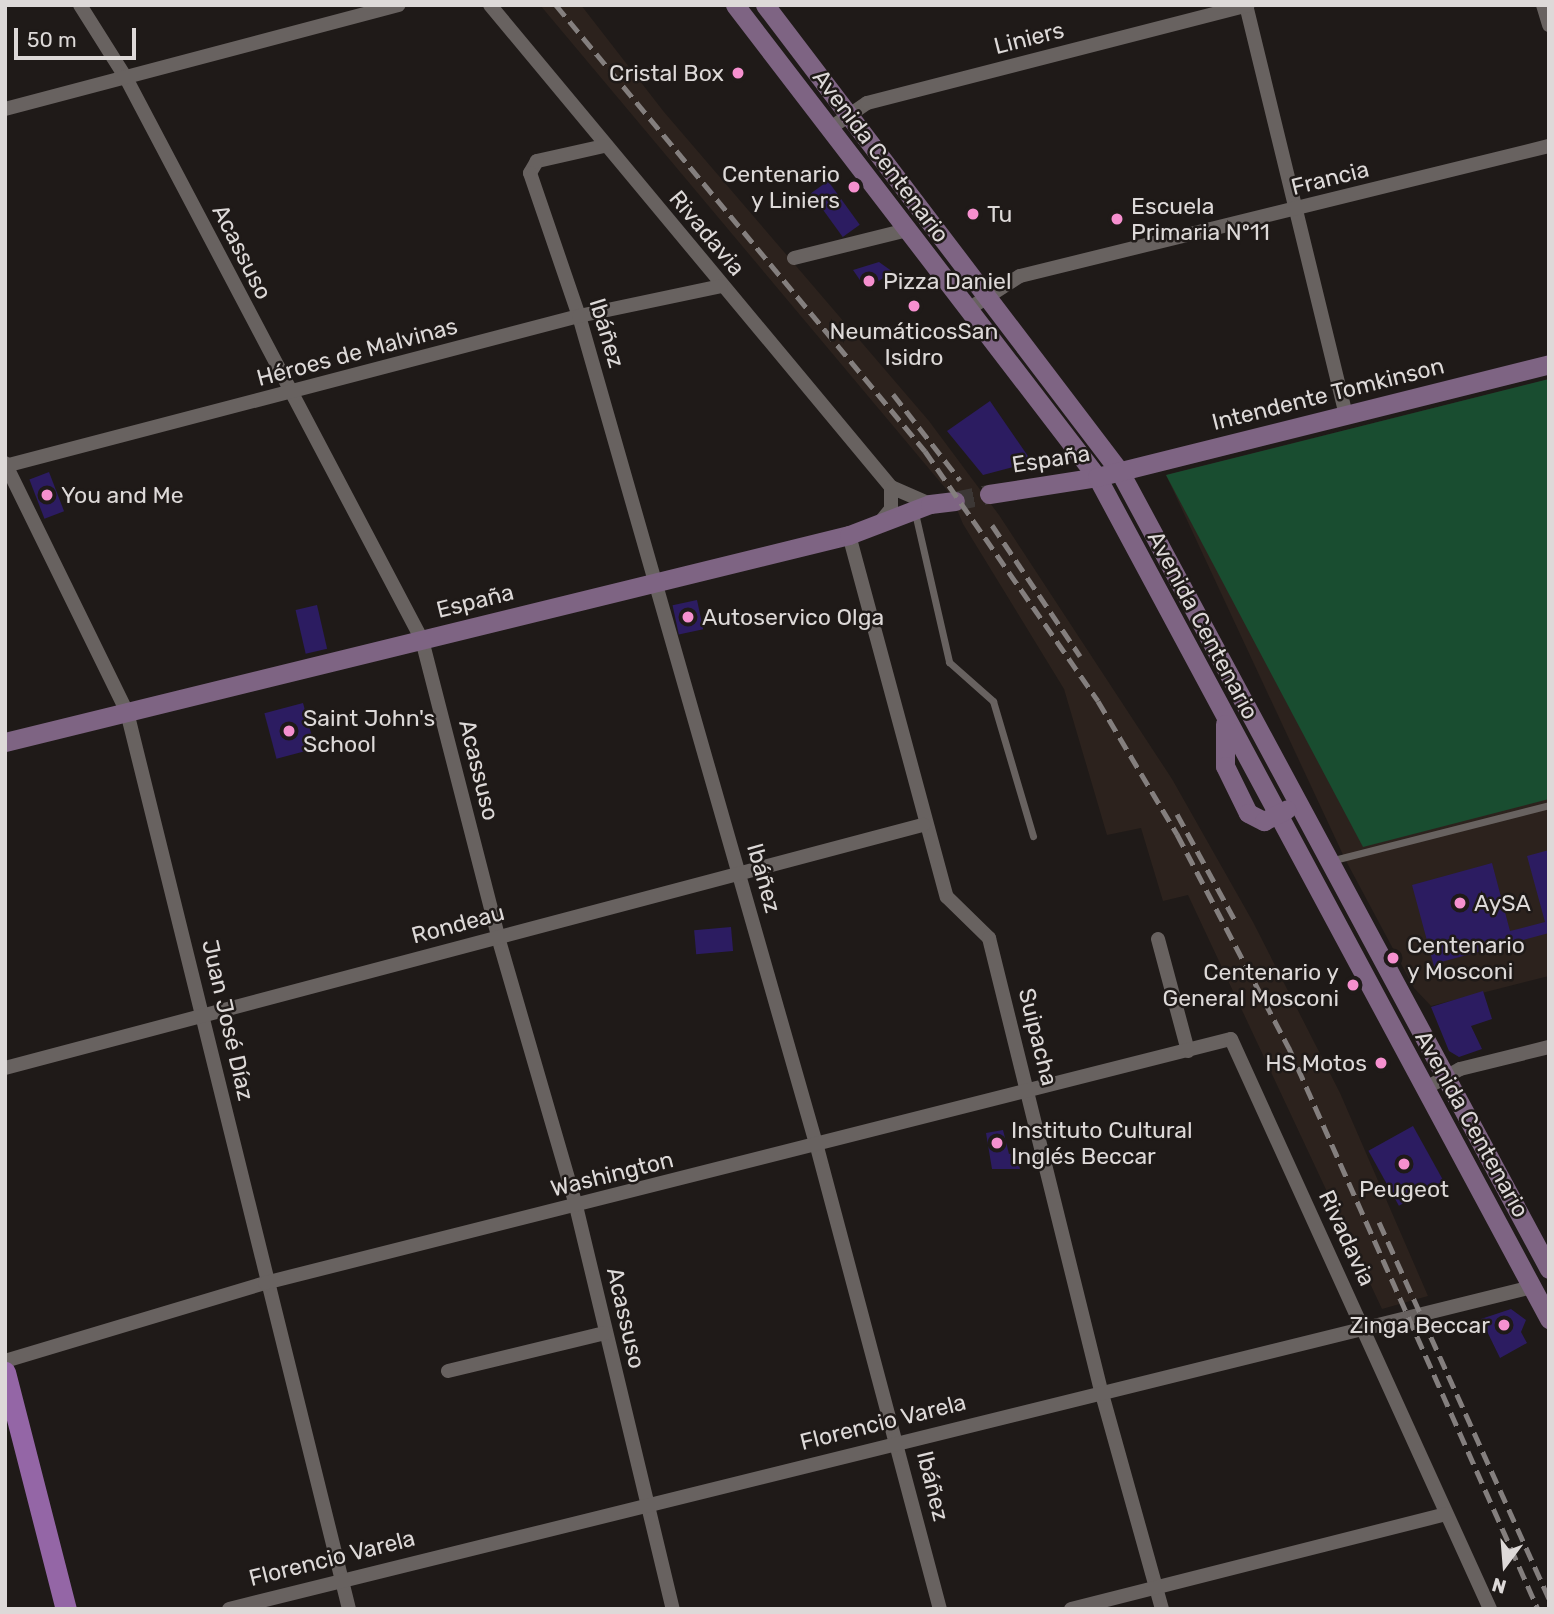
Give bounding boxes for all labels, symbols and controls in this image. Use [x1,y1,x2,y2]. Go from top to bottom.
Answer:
scale bar [18,14,140,58]
street label: Liniers [991,16,1067,60]
text: 50 m [27,27,77,52]
place label: Cristal Box [609,59,724,87]
street label: Avenida Centenario [807,64,955,248]
marker: Cristal Box [730,65,746,81]
street label: Francia [1288,155,1372,201]
place label: Centenario y Liniers [722,160,840,214]
marker: Centenario y Liniers [846,179,862,195]
street label: Rivadavia [663,185,751,281]
place label: Escuela Primaria Nº11 [1131,192,1270,246]
street label: Acassuso [206,200,278,304]
place label: Tu [987,200,1012,228]
marker: Tu [965,206,981,222]
marker: Escuela Primaria Nº11 [1109,211,1125,227]
place label: Pizza Daniel [883,267,1012,295]
marker: Pizza Daniel [861,273,877,289]
street label: Ibáñez [583,295,631,371]
marker: NeumáticosSan Isidro [906,298,922,314]
street label: Héroes de Malvinas [254,312,460,392]
place label: NeumáticosSan Isidro [830,317,998,371]
street label: Intendente Tomkinson [1209,352,1447,436]
street label: España [1010,439,1092,479]
place label: You and Me [61,481,184,509]
marker: You and Me [39,487,55,503]
street label: Avenida Centenario [1142,526,1264,724]
street label: España [433,578,517,624]
place label: Autoservico Olga [702,603,884,631]
marker: Autoservico Olga [680,609,696,625]
place label: Saint John's School [303,704,435,758]
street label: Acassuso [453,717,505,823]
marker: Saint John's School [281,723,297,739]
street label: Ibáñez [741,840,787,916]
place label: AySA [1474,889,1531,917]
marker: AySA [1452,895,1468,911]
street label: Rondeau [408,898,508,950]
place label: Centenario y Mosconi [1407,931,1525,985]
street label: Juan José Díaz [196,937,260,1103]
marker: Centenario y Mosconi [1385,950,1401,966]
place label: Centenario y General Mosconi [1163,958,1339,1012]
marker: Centenario y General Mosconi [1345,977,1361,993]
street label: Suipacha [1013,985,1063,1089]
street label: Avenida Centenario [1409,1026,1535,1222]
place label: HS Motos [1265,1049,1367,1077]
marker: HS Motos [1373,1055,1389,1071]
place label: Instituto Cultural Inglés Beccar [1011,1116,1193,1170]
marker: Instituto Cultural Inglés Beccar [989,1135,1005,1151]
street label: Washington [548,1145,676,1203]
marker: Peugeot [1396,1156,1412,1172]
place label: Peugeot [1359,1175,1449,1203]
street label: Rivadavia [1313,1186,1381,1290]
street label: Acassuso [601,1265,651,1371]
place label: Zinga Beccar [1350,1311,1490,1339]
marker: Zinga Beccar [1496,1317,1512,1333]
street label: Florencio Varela [797,1388,969,1456]
street label: Ibáñez [911,1448,955,1524]
street label: Florencio Varela [246,1524,418,1592]
north arrow [1470,1530,1540,1600]
text: N [1489,1573,1509,1599]

